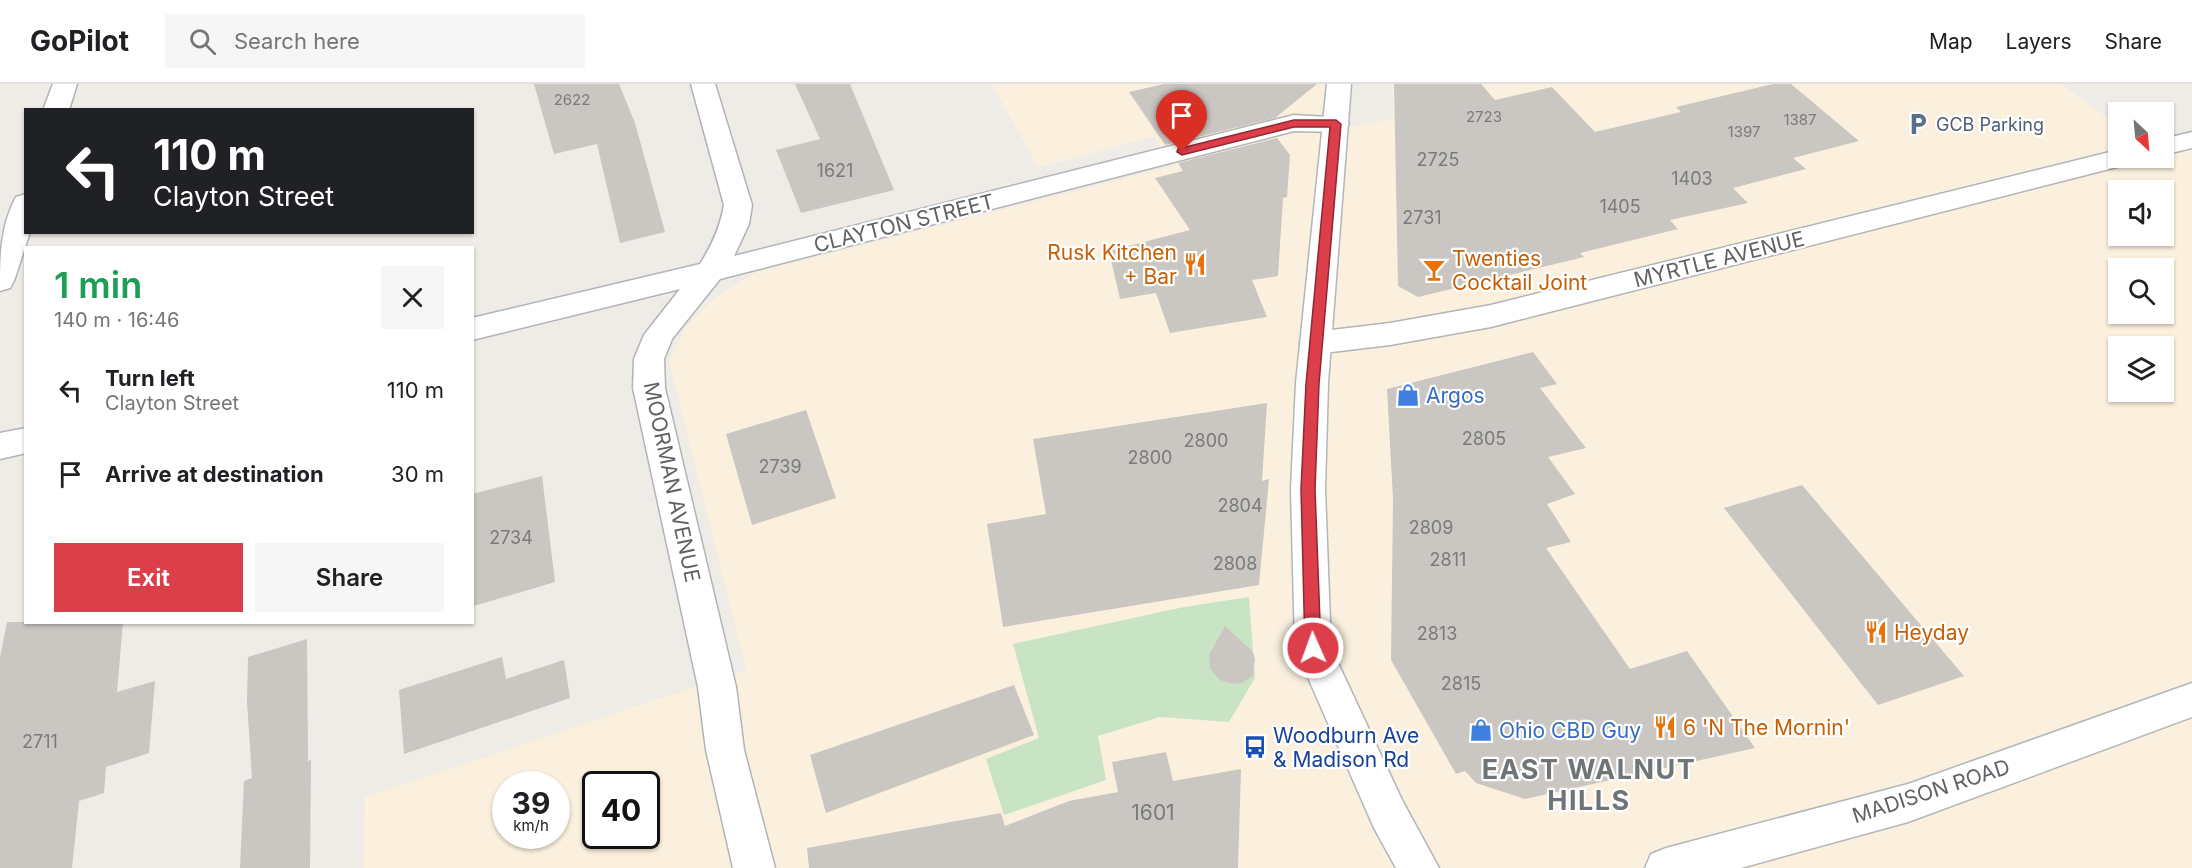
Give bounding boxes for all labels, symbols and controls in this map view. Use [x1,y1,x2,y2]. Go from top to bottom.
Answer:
search box [165,14,585,68]
text: GoPilot [30,24,129,58]
icon: search [186,25,219,58]
text: Search here [234,28,360,54]
text: Map [1929,29,1973,54]
text: Layers [2006,29,2072,54]
text: Share [2105,29,2162,54]
house number: 2622 [554,90,590,109]
pin [1156,90,1207,152]
icon: arrive [1165,99,1198,132]
north arrow [2108,102,2174,168]
map controls [2108,102,2174,402]
house number: 2723 [1466,107,1502,126]
house number: 1387 [1783,110,1817,129]
parking icon: GCB Parking [1905,111,1931,137]
place label: GCB Parking [1936,114,2044,135]
house number: 1397 [1728,122,1760,141]
text: 110 m [153,129,266,180]
icon: left [54,132,132,210]
house number: 2725 [1416,149,1460,170]
house number: 1621 [817,160,853,181]
house number: 1403 [1671,168,1713,189]
text: Clayton Street [153,180,334,213]
button: sound [2108,180,2174,246]
street label: CLAYTON STREET [811,189,997,257]
house number: 1405 [1599,196,1641,217]
house number: 2731 [1402,207,1442,228]
street label: MYRTLE AVENUE [1631,226,1807,292]
place label: Rusk Kitchen + Bar [1047,240,1177,289]
place label: Twenties Cocktail Joint [1452,246,1587,295]
restaurant icon: Rusk Kitchen + Bar [1182,251,1208,277]
bar icon: Twenties Cocktail Joint [1421,257,1447,283]
button: search [2108,258,2174,324]
text: 1 min [54,263,142,307]
button: close [381,266,444,329]
text: 140 m · 16:46 [54,308,179,332]
button: layers [2108,336,2174,402]
text: Turn left [105,365,195,391]
icon: left [54,374,87,407]
text: 110 m [387,377,444,403]
street label: MOORMAN AVENUE [639,380,705,584]
shop icon: Argos [1395,382,1421,408]
place label: Argos [1426,383,1485,408]
text: Clayton Street [105,391,239,415]
house number: 2805 [1462,428,1506,449]
house number: 2800 [1184,430,1228,451]
house number: 2800 [1128,447,1172,468]
house number: 2739 [758,456,802,477]
icon: arrive [54,458,87,491]
text: Arrive at destination [105,461,324,487]
text: 30 m [391,461,444,487]
house number: 2804 [1217,495,1263,516]
house number: 2809 [1409,517,1453,538]
house number: 2734 [489,527,533,548]
button: Exit [54,543,243,612]
button: Share [255,543,444,612]
house number: 2811 [1430,549,1466,570]
house number: 2808 [1213,553,1257,574]
position arrow [1281,616,1345,680]
restaurant icon: Heyday [1863,619,1889,645]
place label: Heyday [1894,620,1969,645]
house number: 2813 [1417,623,1457,644]
house number: 2815 [1441,673,1481,694]
restaurant icon: 6 'N The Mornin' [1652,714,1678,740]
place label: 6 'N The Mornin' [1683,715,1850,740]
shop icon: Ohio CBD Guy [1468,717,1494,743]
place label: Ohio CBD Guy [1499,718,1641,743]
place label: Woodburn Ave & Madison Rd [1273,723,1419,772]
house number: 2711 [22,731,58,752]
bus stop icon: Woodburn Ave & Madison Rd [1242,734,1268,760]
district label: EAST WALNUT HILLS [1482,753,1696,817]
street label: MADISON ROAD [1849,754,2013,828]
speed limit sign: 40 [582,771,660,849]
text: 39 [512,785,550,821]
house number: 1601 [1131,800,1175,825]
text: km/h [513,816,549,835]

